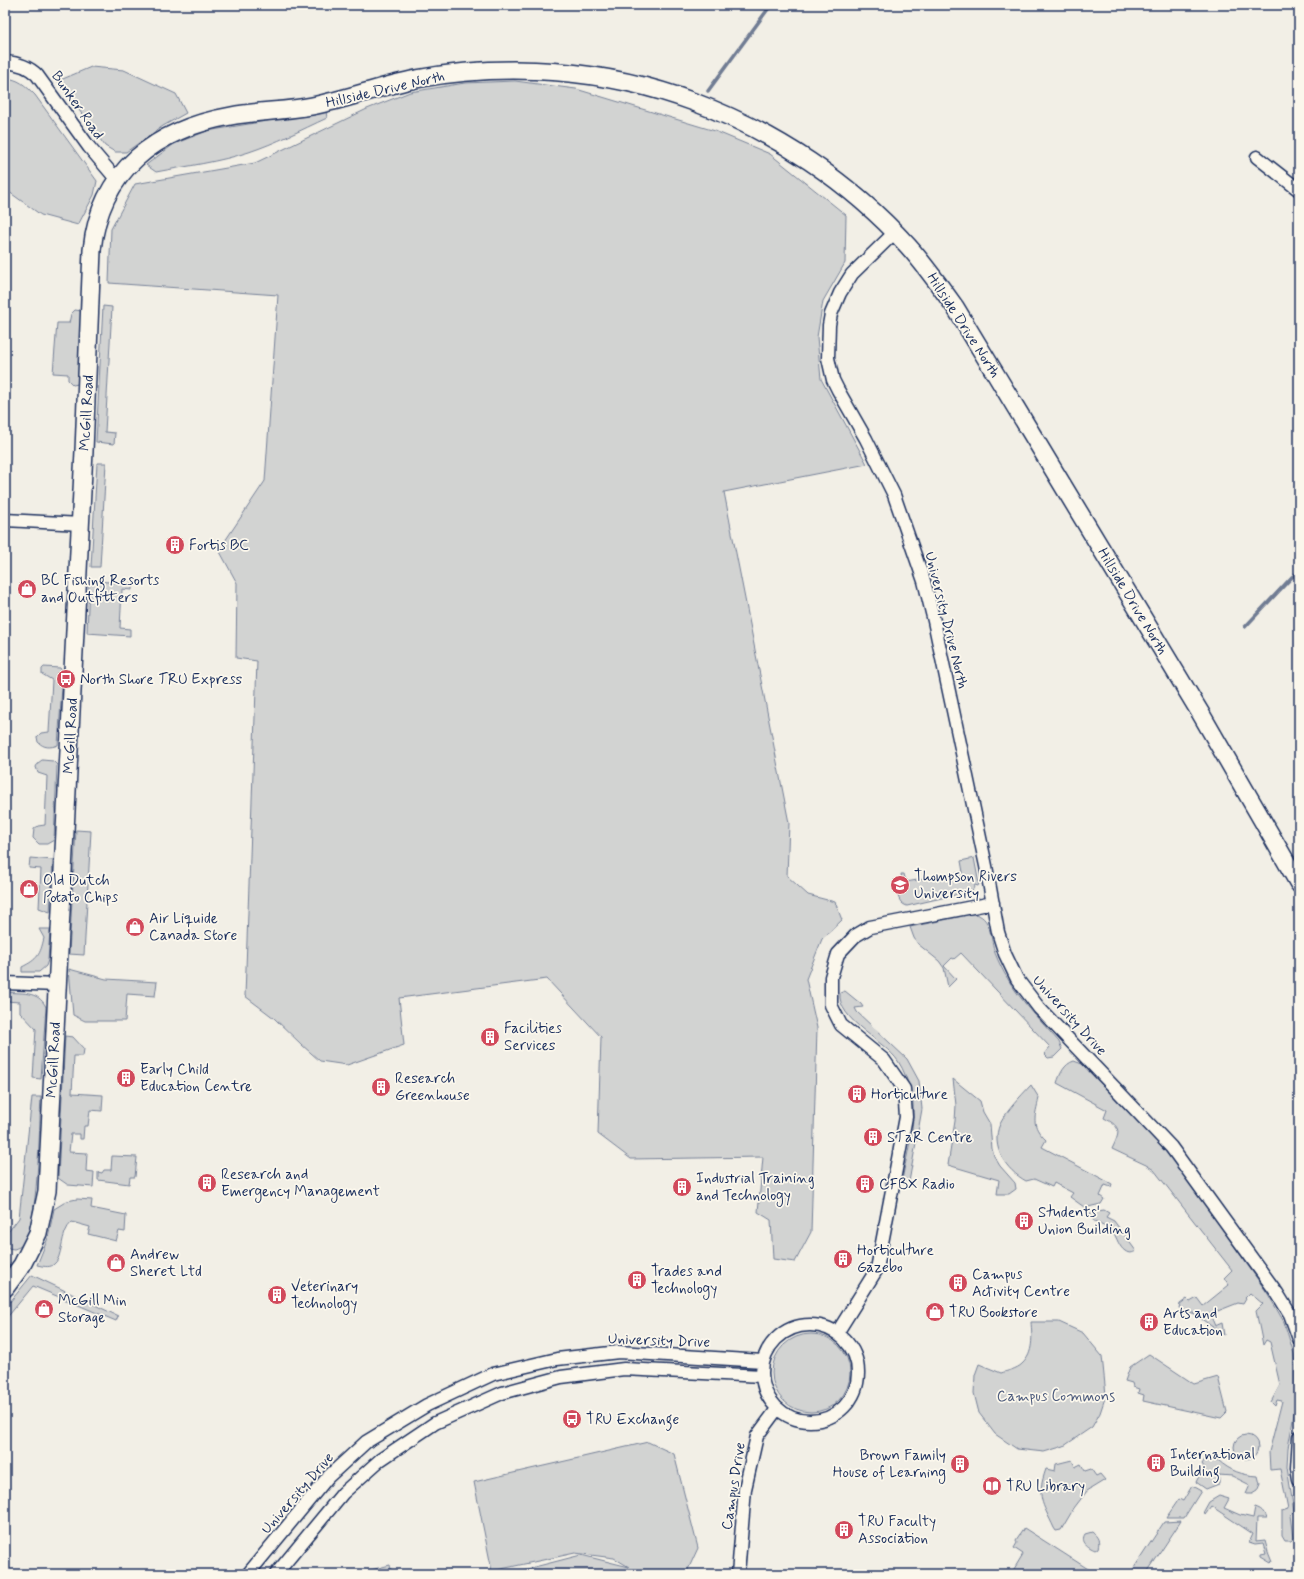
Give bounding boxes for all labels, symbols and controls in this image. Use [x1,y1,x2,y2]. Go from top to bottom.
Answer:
street label: Bunker Road [46,67,108,144]
street label: Hillside Drive North [324,67,447,113]
street label: Hillside Drive North [922,269,1005,382]
street label: McGill Road [75,374,99,452]
building icon: Fortis BC [164,534,186,556]
place label: Fortis BC [189,536,249,556]
street label: Hillside Drive North [1092,544,1172,659]
street label: University Drive North [919,550,973,691]
place label: BC Fishing Resorts and Outfitters [41,571,160,608]
shop icon: BC Fishing Resorts and Outfitters [16,578,38,600]
bus stop icon: North Shore TRU Express [55,668,77,690]
place label: North Shore TRU Express [80,670,243,690]
street label: McGill Road [59,697,83,775]
place label: Thompson Rivers University [914,867,1017,904]
place label: Old Dutch Potato Chips [43,871,119,908]
school or university icon: Thompson Rivers University [889,874,911,896]
shop icon: Old Dutch Potato Chips [18,878,40,900]
place label: Air Liquide Canada Store [149,909,237,946]
shop icon: Air Liquide Canada Store [124,916,146,938]
street label: University Drive [1028,971,1111,1061]
place label: Facilities Services [504,1019,562,1056]
street label: McGill Road [42,1021,66,1099]
building icon: Facilities Services [479,1026,501,1048]
place label: Early Child Education Centre [140,1060,252,1097]
building icon: Early Child Education Centre [115,1067,137,1089]
place label: Research Greenhouse [395,1069,470,1106]
building icon: Research Greenhouse [370,1076,392,1098]
building icon: Horticulture [846,1083,868,1105]
place label: Horticulture [871,1085,948,1105]
building icon: STaR Centre [862,1126,884,1148]
place label: STaR Centre [887,1128,972,1148]
place label: Research and Emergency Management [221,1165,380,1203]
place label: Industrial Training and Technology [696,1169,815,1207]
building icon: Research and Emergency Management [196,1172,218,1194]
building icon: CFBX Radio [854,1173,876,1195]
place label: CFBX Radio [879,1175,955,1195]
building icon: Industrial Training and Technology [671,1176,693,1198]
place label: Students' Union Building [1038,1203,1131,1240]
building icon: Students' Union Building [1013,1210,1035,1232]
place label: Horticulture Gazebo [857,1241,934,1278]
place label: Andrew Sheret Ltd [130,1245,202,1282]
building icon: Horticulture Gazebo [832,1248,854,1270]
shop icon: Andrew Sheret Ltd [105,1252,127,1274]
place label: Trades and Technology [651,1262,722,1300]
place label: Campus Activity Centre [972,1265,1070,1302]
building icon: Trades and Technology [626,1269,648,1291]
building icon: Campus Activity Centre [947,1272,969,1294]
place label: Veterinary Technology [291,1277,358,1315]
building icon: Veterinary Technology [266,1284,288,1306]
place label: McGill Min Storage [58,1291,127,1328]
shop icon: McGill Min Storage [33,1298,55,1320]
shop icon: TRU Bookstore [924,1301,946,1323]
place label: TRU Bookstore [949,1303,1038,1323]
place label: Arts and Education [1163,1304,1223,1341]
building icon: Arts and Education [1138,1311,1160,1333]
street label: University Drive [608,1329,711,1353]
park label: Campus Commons [997,1387,1115,1407]
bus stop icon: TRU Exchange [561,1408,583,1430]
place label: TRU Exchange [586,1410,680,1431]
street label: Campus Drive [717,1441,751,1531]
place label: International Building [1170,1445,1255,1483]
place label: Brown Family House of Learning [833,1446,946,1484]
street label: University Drive [257,1448,339,1539]
building icon: International Building [1145,1452,1167,1474]
building icon: Brown Family House of Learning [949,1453,971,1475]
library icon: TRU Library [981,1475,1003,1497]
place label: TRU Library [1006,1477,1085,1497]
place label: TRU Faculty Association [858,1512,936,1549]
building icon: TRU Faculty Association [833,1519,855,1541]

